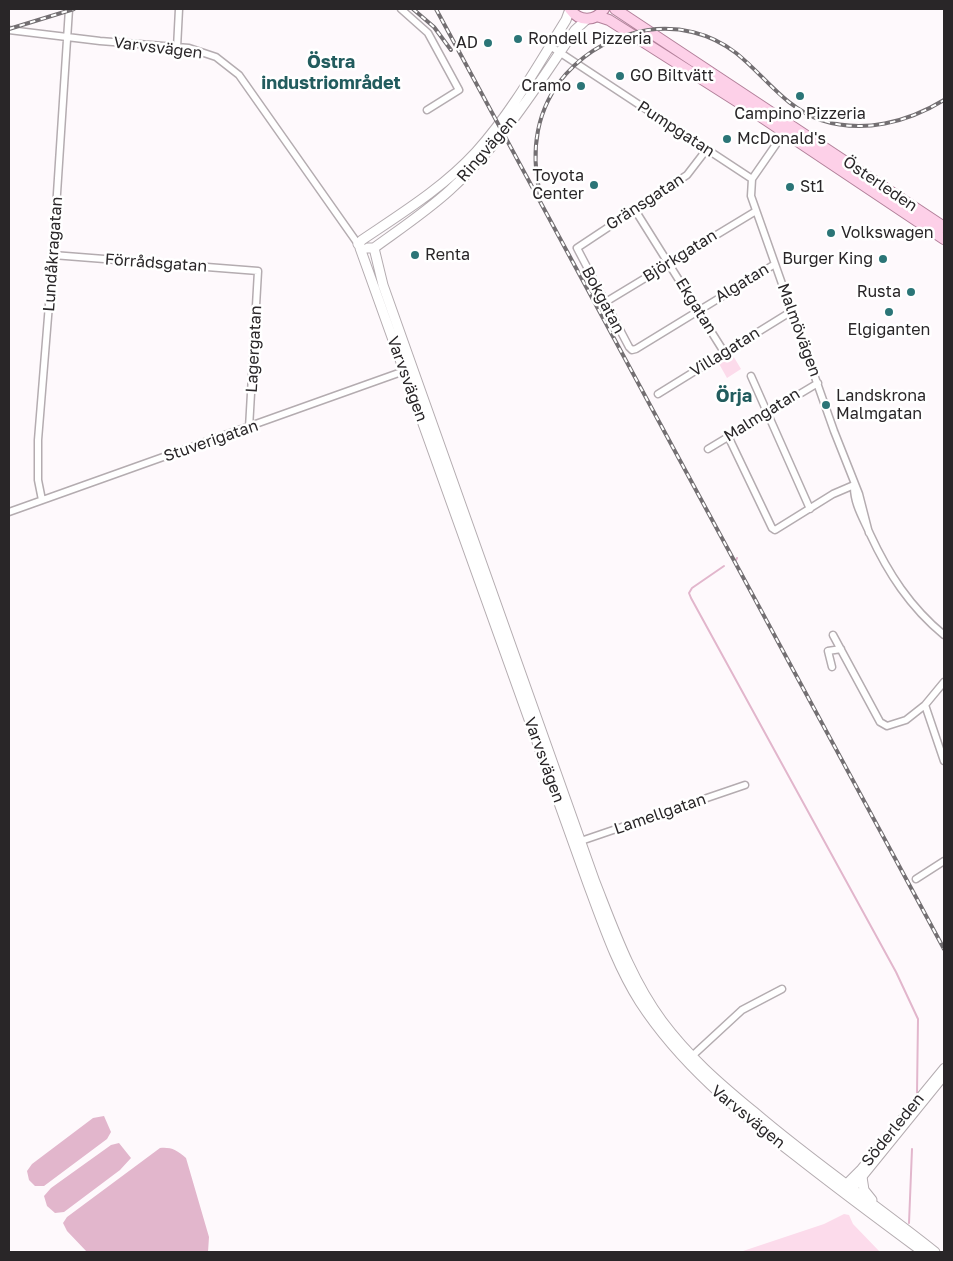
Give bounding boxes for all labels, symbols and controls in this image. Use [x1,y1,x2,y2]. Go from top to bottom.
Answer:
place label: Rondell Pizzeria [528,29,652,49]
street label: Varvsvägen [112,33,204,63]
place label: AD [456,33,478,53]
marker: Rondell Pizzeria [512,33,524,45]
marker: AD [482,37,494,49]
district label: Östra industriområdet [261,51,401,94]
place label: GO Biltvätt [630,66,714,86]
marker: GO Biltvätt [614,70,626,82]
place label: Cramo [521,76,571,96]
marker: Cramo [575,80,587,92]
marker: Campino Pizzeria [794,90,806,102]
street label: Pumpgatan [634,97,718,161]
place label: Campino Pizzeria [734,104,866,124]
street label: Ringvägen [453,112,521,186]
place label: McDonald's [737,129,826,149]
marker: McDonald's [721,133,733,145]
street label: Österleden [839,152,921,216]
place label: Toyota Center [532,166,584,204]
street label: Gränsgatan [603,170,687,234]
place label: St1 [800,177,824,197]
marker: Toyota Center [588,179,600,191]
marker: St1 [784,181,796,193]
street label: Lundåkragatan [39,196,67,312]
place label: Volkswagen [841,223,934,243]
street label: Björkgatan [639,226,721,286]
marker: Volkswagen [825,227,837,239]
place label: Renta [425,245,470,265]
marker: Renta [409,249,421,261]
place label: Burger King [782,249,873,269]
street label: Förrådsgatan [104,250,208,276]
marker: Burger King [877,253,889,265]
street label: Algatan [712,259,772,307]
street label: Bokgatan [577,263,629,337]
street label: Ekgatan [671,274,721,338]
street label: Malmövägen [773,281,825,379]
place label: Rusta [857,282,901,302]
marker: Rusta [905,286,917,298]
street label: Lagergatan [242,305,266,393]
marker: Elgiganten [883,306,895,318]
place label: Elgiganten [848,320,930,340]
street label: Villagatan [687,323,763,381]
street label: Varvsvägen [383,334,431,424]
street label: Malmgatan [720,384,804,446]
district label: Örja [716,385,752,407]
place label: Landskrona Malmgatan [836,386,926,424]
marker: Landskrona Malmgatan [820,399,832,411]
street label: Stuverigatan [161,416,261,466]
street label: Varvsvägen [520,715,568,805]
street label: Lamellgatan [612,789,708,839]
street label: Varvsvägen [707,1081,789,1153]
street label: Söderleden [858,1090,928,1170]

